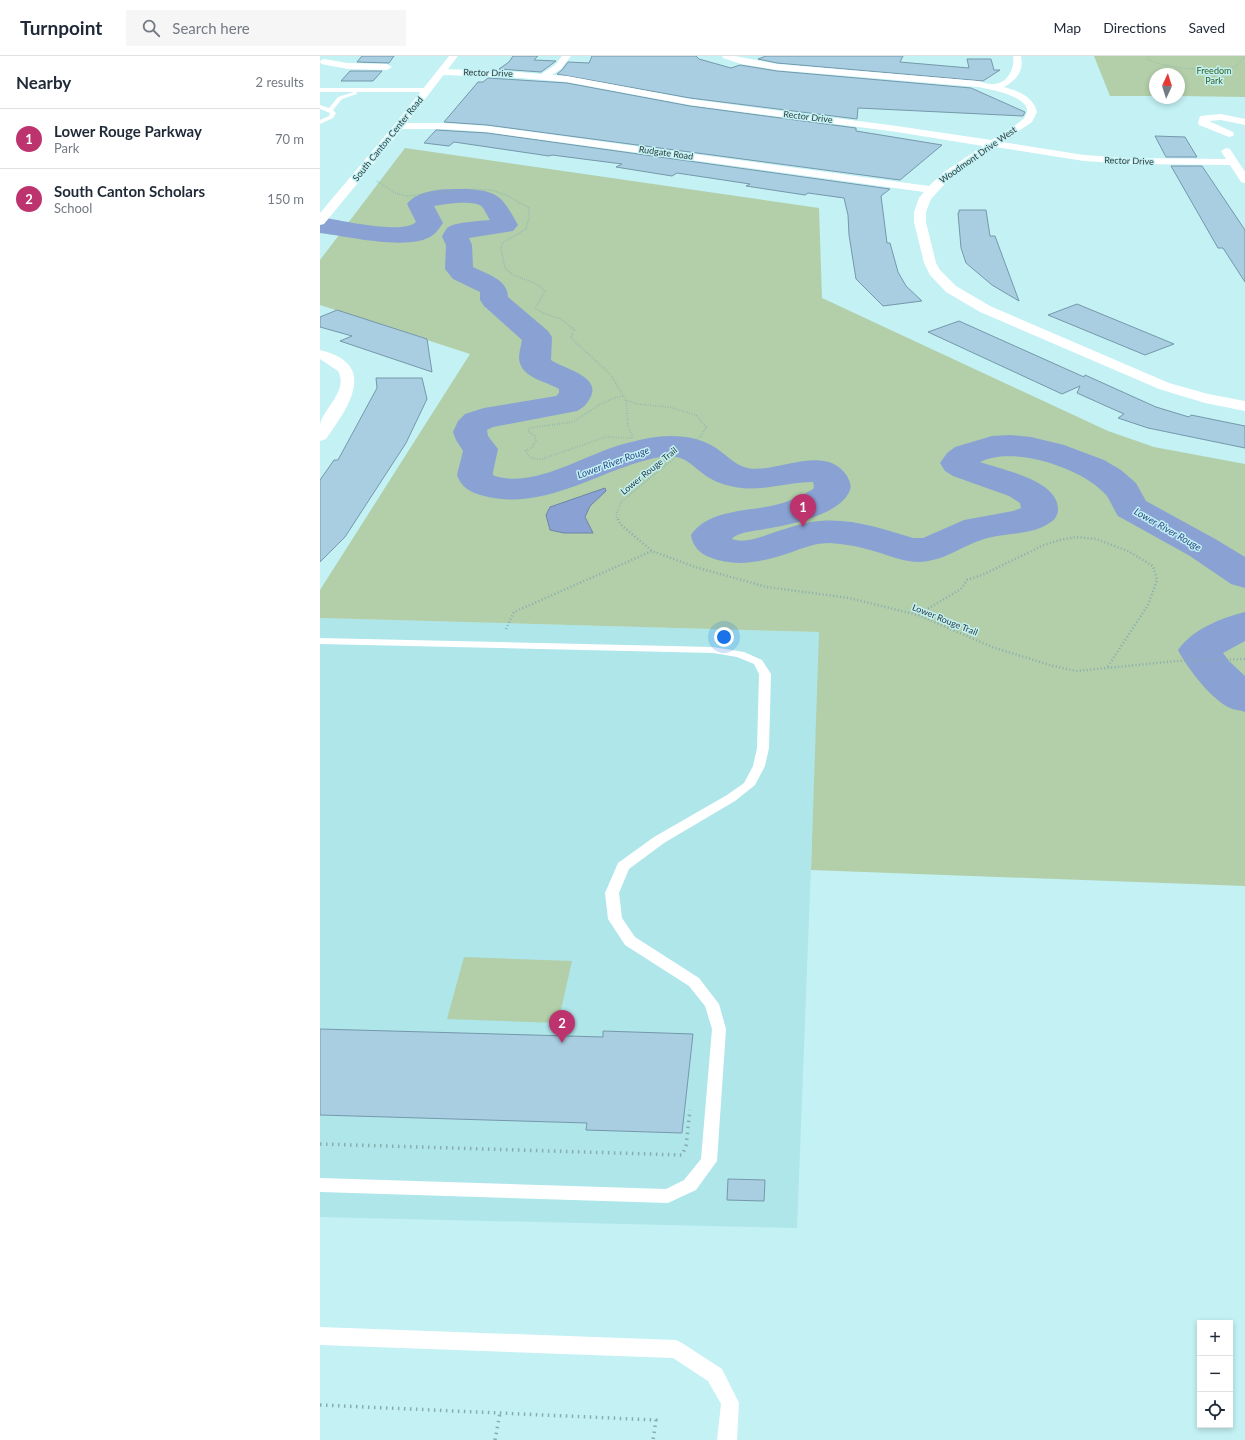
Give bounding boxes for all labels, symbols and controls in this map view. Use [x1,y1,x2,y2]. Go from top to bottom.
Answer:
search box [126,10,406,46]
text: Turnpoint [20,16,102,39]
icon: search [140,17,162,39]
text: Search here [172,19,250,37]
text: Map [1054,19,1081,36]
text: Directions [1103,19,1166,36]
text: Saved [1188,19,1225,36]
park label: Freedom Park [1197,65,1231,86]
street label: Rector Drive [463,66,513,79]
north arrow [1149,68,1185,104]
text: Nearby [16,72,71,93]
text: 2 results [256,74,304,90]
street label: South Canton Center Road [350,94,425,183]
street label: Rector Drive [783,108,834,125]
text: Lower Rouge Parkway [54,122,202,140]
street label: Woodmont Drive West [937,123,1019,185]
text: 1 [25,131,33,147]
text: 70 m [275,131,304,147]
text: Park [54,140,79,156]
street label: Rudgate Road [638,143,694,162]
street label: Rector Drive [1104,154,1154,167]
text: South Canton Scholars [54,182,205,200]
text: 2 [25,191,33,207]
text: 150 m [267,191,304,207]
text: School [54,200,92,216]
water label: Lower River Rouge [575,443,651,481]
street label: Lower Rouge Trail [618,444,679,497]
pin: 1 [790,494,816,527]
water label: Lower River Rouge [1132,505,1204,553]
street label: Lower Rouge Trail [911,601,980,638]
your location [714,627,734,647]
pin: 2 [549,1010,575,1043]
map controls [1197,1320,1233,1428]
button: + [1197,1320,1233,1356]
button: − [1197,1356,1233,1392]
button: locate [1197,1392,1233,1428]

